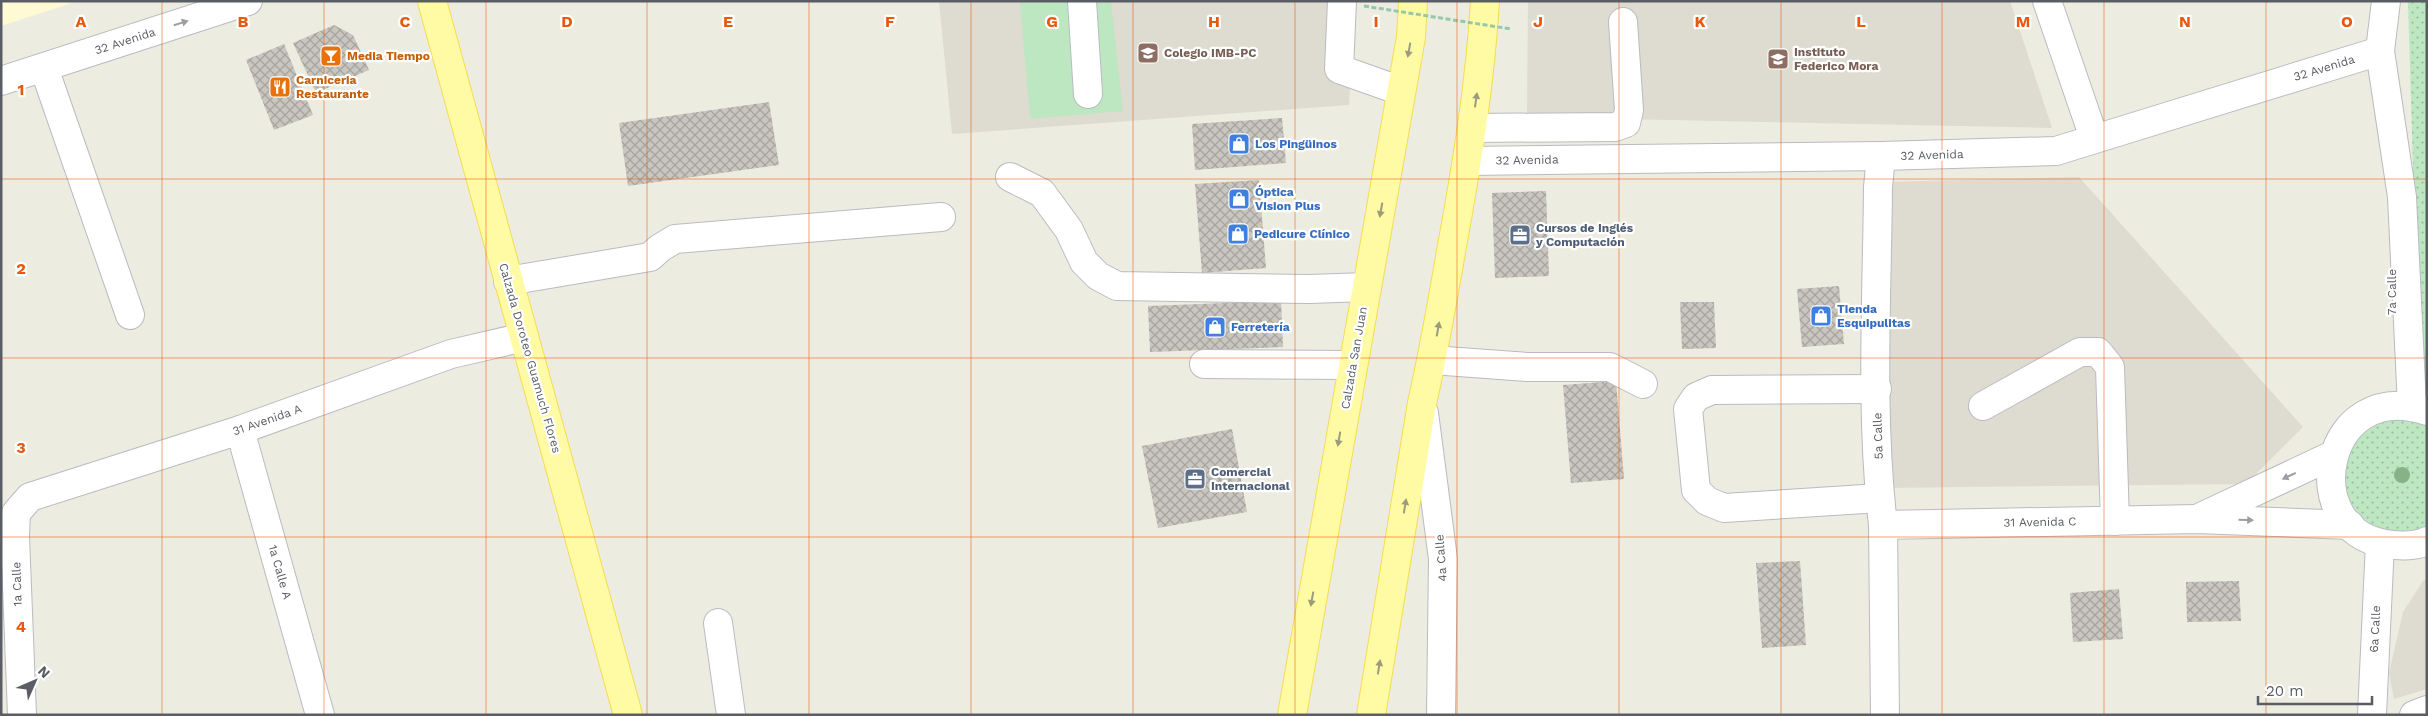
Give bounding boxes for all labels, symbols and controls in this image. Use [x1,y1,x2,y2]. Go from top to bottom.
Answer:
text: A [76,12,87,31]
text: B [238,12,249,31]
text: C [400,12,411,31]
text: D [561,12,573,31]
text: E [723,12,733,31]
text: F [885,12,895,31]
text: G [1046,12,1058,31]
text: H [1208,12,1220,31]
text: I [1373,12,1379,31]
text: J [1533,12,1543,31]
text: K [1694,12,1706,31]
text: L [1856,12,1866,31]
text: M [2016,12,2030,31]
text: N [2179,12,2191,31]
text: O [2341,12,2353,31]
one-way arrow [173,19,188,27]
street label: 32 Avenida [93,25,157,57]
school or university icon: Colegio IMB-PC [1136,41,1160,65]
one-way arrow [1404,42,1412,58]
bar icon: Media Tiempo [319,44,343,68]
place label: Instituto Federico Mora [1794,45,1878,73]
place label: Colegio IMB-PC [1164,46,1257,60]
school or university icon: Instituto Federico Mora [1766,47,1790,71]
place label: Media Tiempo [347,49,430,63]
street label: 32 Avenida [2292,52,2356,84]
place label: Carniceria Restaurante [296,73,369,101]
restaurant icon: Carniceria Restaurante [268,75,292,99]
text: 1 [18,80,24,99]
one-way arrow [1473,92,1481,108]
shop icon: Los Pingüinos [1227,132,1251,156]
place label: Los Pingüinos [1255,137,1337,151]
street label: 32 Avenida [1900,147,1964,163]
street label: 32 Avenida [1495,152,1559,168]
place label: Óptica Vision Plus [1255,185,1321,213]
shop icon: Óptica Vision Plus [1227,187,1251,211]
one-way arrow [1376,202,1384,218]
place label: Cursos de Inglés y Computación [1535,221,1634,249]
shop icon: Pedicure Clínico [1226,222,1250,246]
office icon: Cursos de Inglés y Computación [1508,223,1532,247]
place label: Pedicure Clínico [1254,227,1350,241]
text: 2 [16,259,26,278]
street label: Calzada Doroteo Guamuch Flores [496,261,564,455]
street label: 7a Calle [2385,269,2399,315]
place label: Tienda Esquipulitas [1837,302,1911,330]
shop icon: Tienda Esquipulitas [1809,304,1833,328]
street label: Calzada San Juan [1338,306,1370,410]
shop icon: Ferretería [1203,315,1227,339]
place label: Ferretería [1231,320,1290,334]
one-way arrow [1434,321,1442,337]
street label: 31 Avenida A [231,402,303,438]
street label: 5a Calle [1870,412,1886,460]
one-way arrow [1335,431,1343,447]
text: 3 [16,438,26,457]
place label: Comercial Internacional [1211,465,1290,493]
office icon: Comercial Internacional [1183,467,1207,491]
one-way arrow [2282,472,2296,480]
one-way arrow [1402,498,1410,514]
street label: 31 Avenida C [2003,514,2077,530]
one-way arrow [2238,517,2254,525]
street label: 4a Calle [1432,534,1450,582]
street label: 1a Calle A [266,543,294,601]
street label: 1a Calle [9,561,25,607]
one-way arrow [1307,591,1315,607]
street label: 6a Calle [2367,605,2383,653]
text: 4 [16,617,26,636]
north arrow [10,656,60,706]
one-way arrow [1375,658,1383,674]
text: N [35,662,54,681]
scale bar [2258,674,2372,706]
text: 20 m [2266,682,2304,700]

